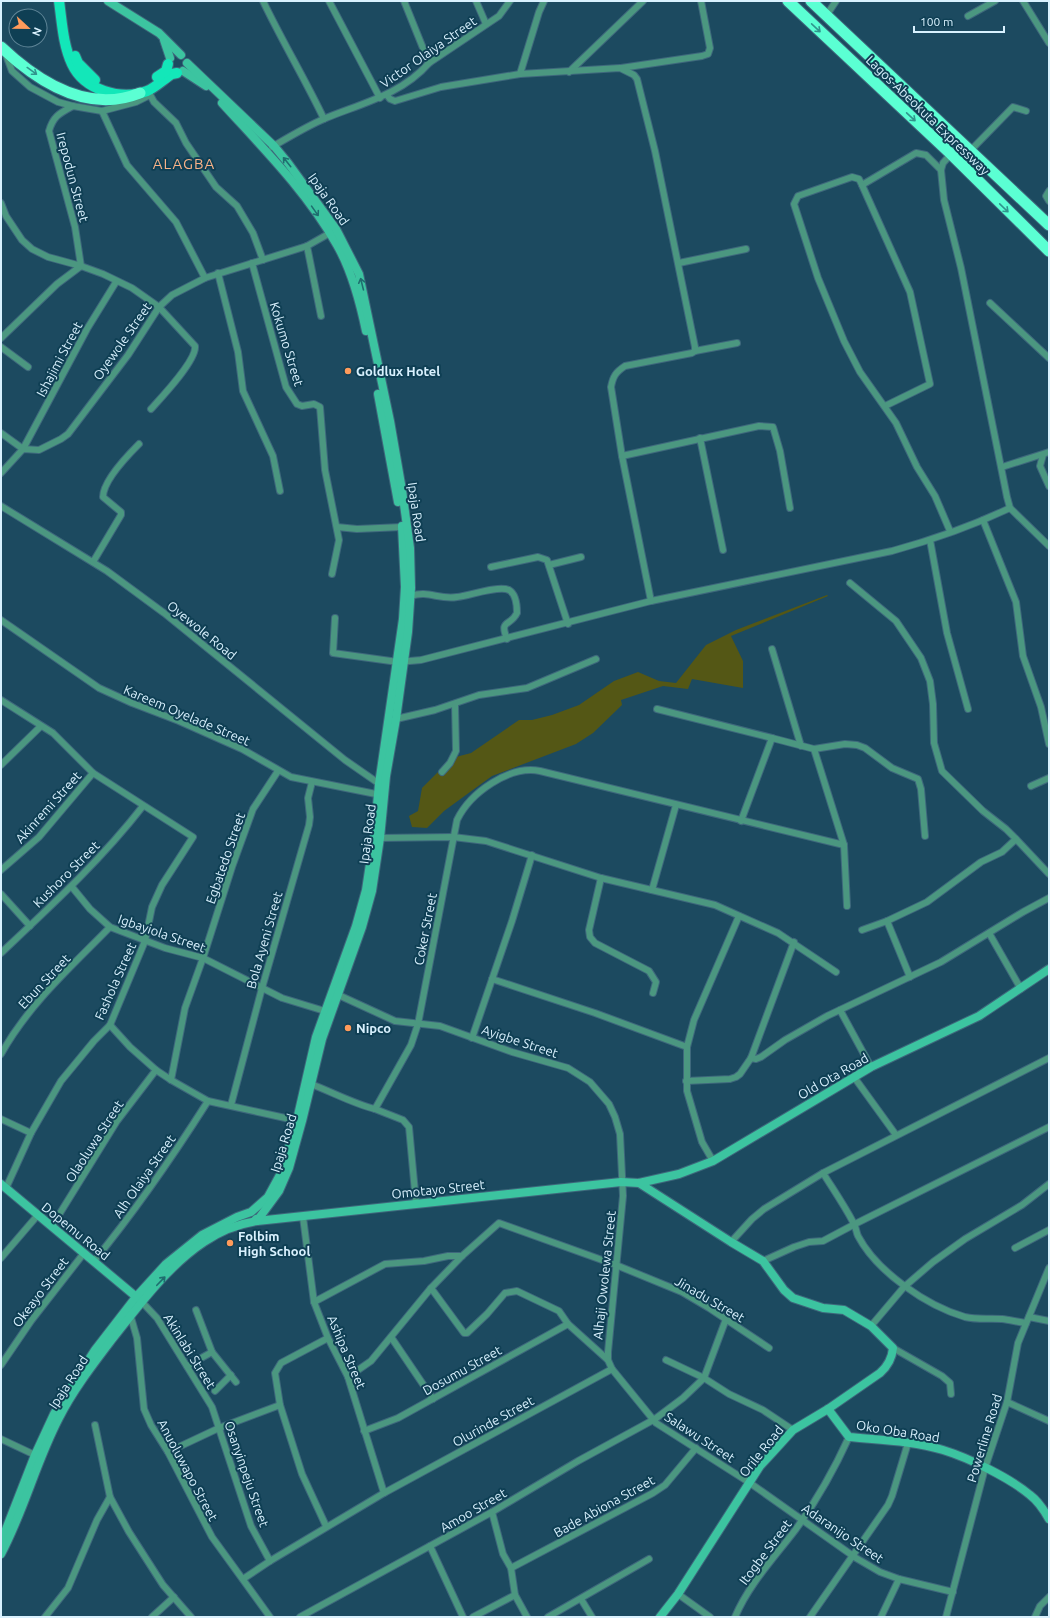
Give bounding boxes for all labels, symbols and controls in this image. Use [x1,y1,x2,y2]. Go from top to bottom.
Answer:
north arrow [8,8,48,48]
scale bar [914,8,1004,34]
street label: Victor Olaiya Street [377,14,479,90]
text: 100 m [920,15,953,28]
one-way arrow [811,23,821,33]
text: N [30,26,44,38]
street label: Lagos-Abeokuta Expressway [864,53,992,177]
one-way arrow [26,67,37,75]
one-way arrow [906,112,916,121]
street label: Irepodun Street [54,131,92,223]
district label: ALAGBA [153,155,215,172]
one-way arrow [283,156,291,167]
street label: Ipaja Road [306,170,352,228]
one-way arrow [999,203,1009,212]
one-way arrow [311,205,319,216]
one-way arrow [357,278,365,291]
street label: Oyewole Street [90,300,154,382]
street label: Kokumo Street [268,300,306,388]
street label: Ishajimi Street [33,319,85,399]
place label: Goldlux Hotel [356,364,440,378]
marker: Goldlux Hotel [343,366,353,376]
street label: Ipaja Road [406,481,428,543]
street label: Oyewole Road [165,598,239,662]
street label: Kareem Oyelade Street [122,682,252,748]
street label: Akinremi Street [12,768,84,846]
street label: Ipaja Road [356,803,378,865]
street label: Egbatedo Street [203,810,247,906]
street label: Kushoro Street [30,838,102,910]
street label: Bola Ayeni Street [243,890,285,990]
street label: Coker Street [411,892,439,966]
street label: Igbayiola Street [116,911,208,955]
street label: Fashola Street [92,940,138,1022]
street label: Ebun Street [15,951,73,1011]
place label: Nipco [356,1021,391,1035]
street label: Ayigbe Street [480,1022,560,1060]
marker: Nipco [343,1023,353,1033]
street label: Old Ota Road [795,1050,871,1102]
street label: Olaoluwa Street [62,1097,126,1185]
street label: Ipaja Road [267,1112,299,1174]
street label: Alh Olaiya Street [110,1132,178,1220]
street label: Omotayo Street [391,1177,485,1201]
street label: Dopemu Road [39,1199,113,1263]
street label: Alhaji Owolewa Street [590,1210,618,1340]
place label: Folbim High School [238,1229,310,1258]
marker: Folbim High School [225,1238,235,1248]
street label: Okeayo Street [9,1254,71,1330]
street label: Jinadu Street [673,1273,747,1325]
one-way arrow [156,1277,165,1287]
street label: Akinlabi Street [161,1311,219,1391]
street label: Ashipa Street [325,1313,369,1391]
street label: Dosumu Street [420,1343,504,1397]
street label: Ipaja Road [46,1353,90,1411]
street label: Powerline Road [964,1392,1004,1484]
street label: Olurinde Street [450,1393,536,1449]
street label: Salawu Street [662,1409,738,1465]
street label: Anuoluwapo Street [155,1417,221,1523]
street label: Oko Oba Road [855,1417,941,1445]
street label: Osanyinpeju Street [222,1419,272,1529]
street label: Orile Road [736,1423,786,1479]
street label: Bade Abiona Street [551,1473,657,1539]
street label: Amoo Street [437,1485,509,1535]
street label: Adaranijo Street [800,1501,886,1565]
street label: Itogbe Street [736,1517,794,1587]

